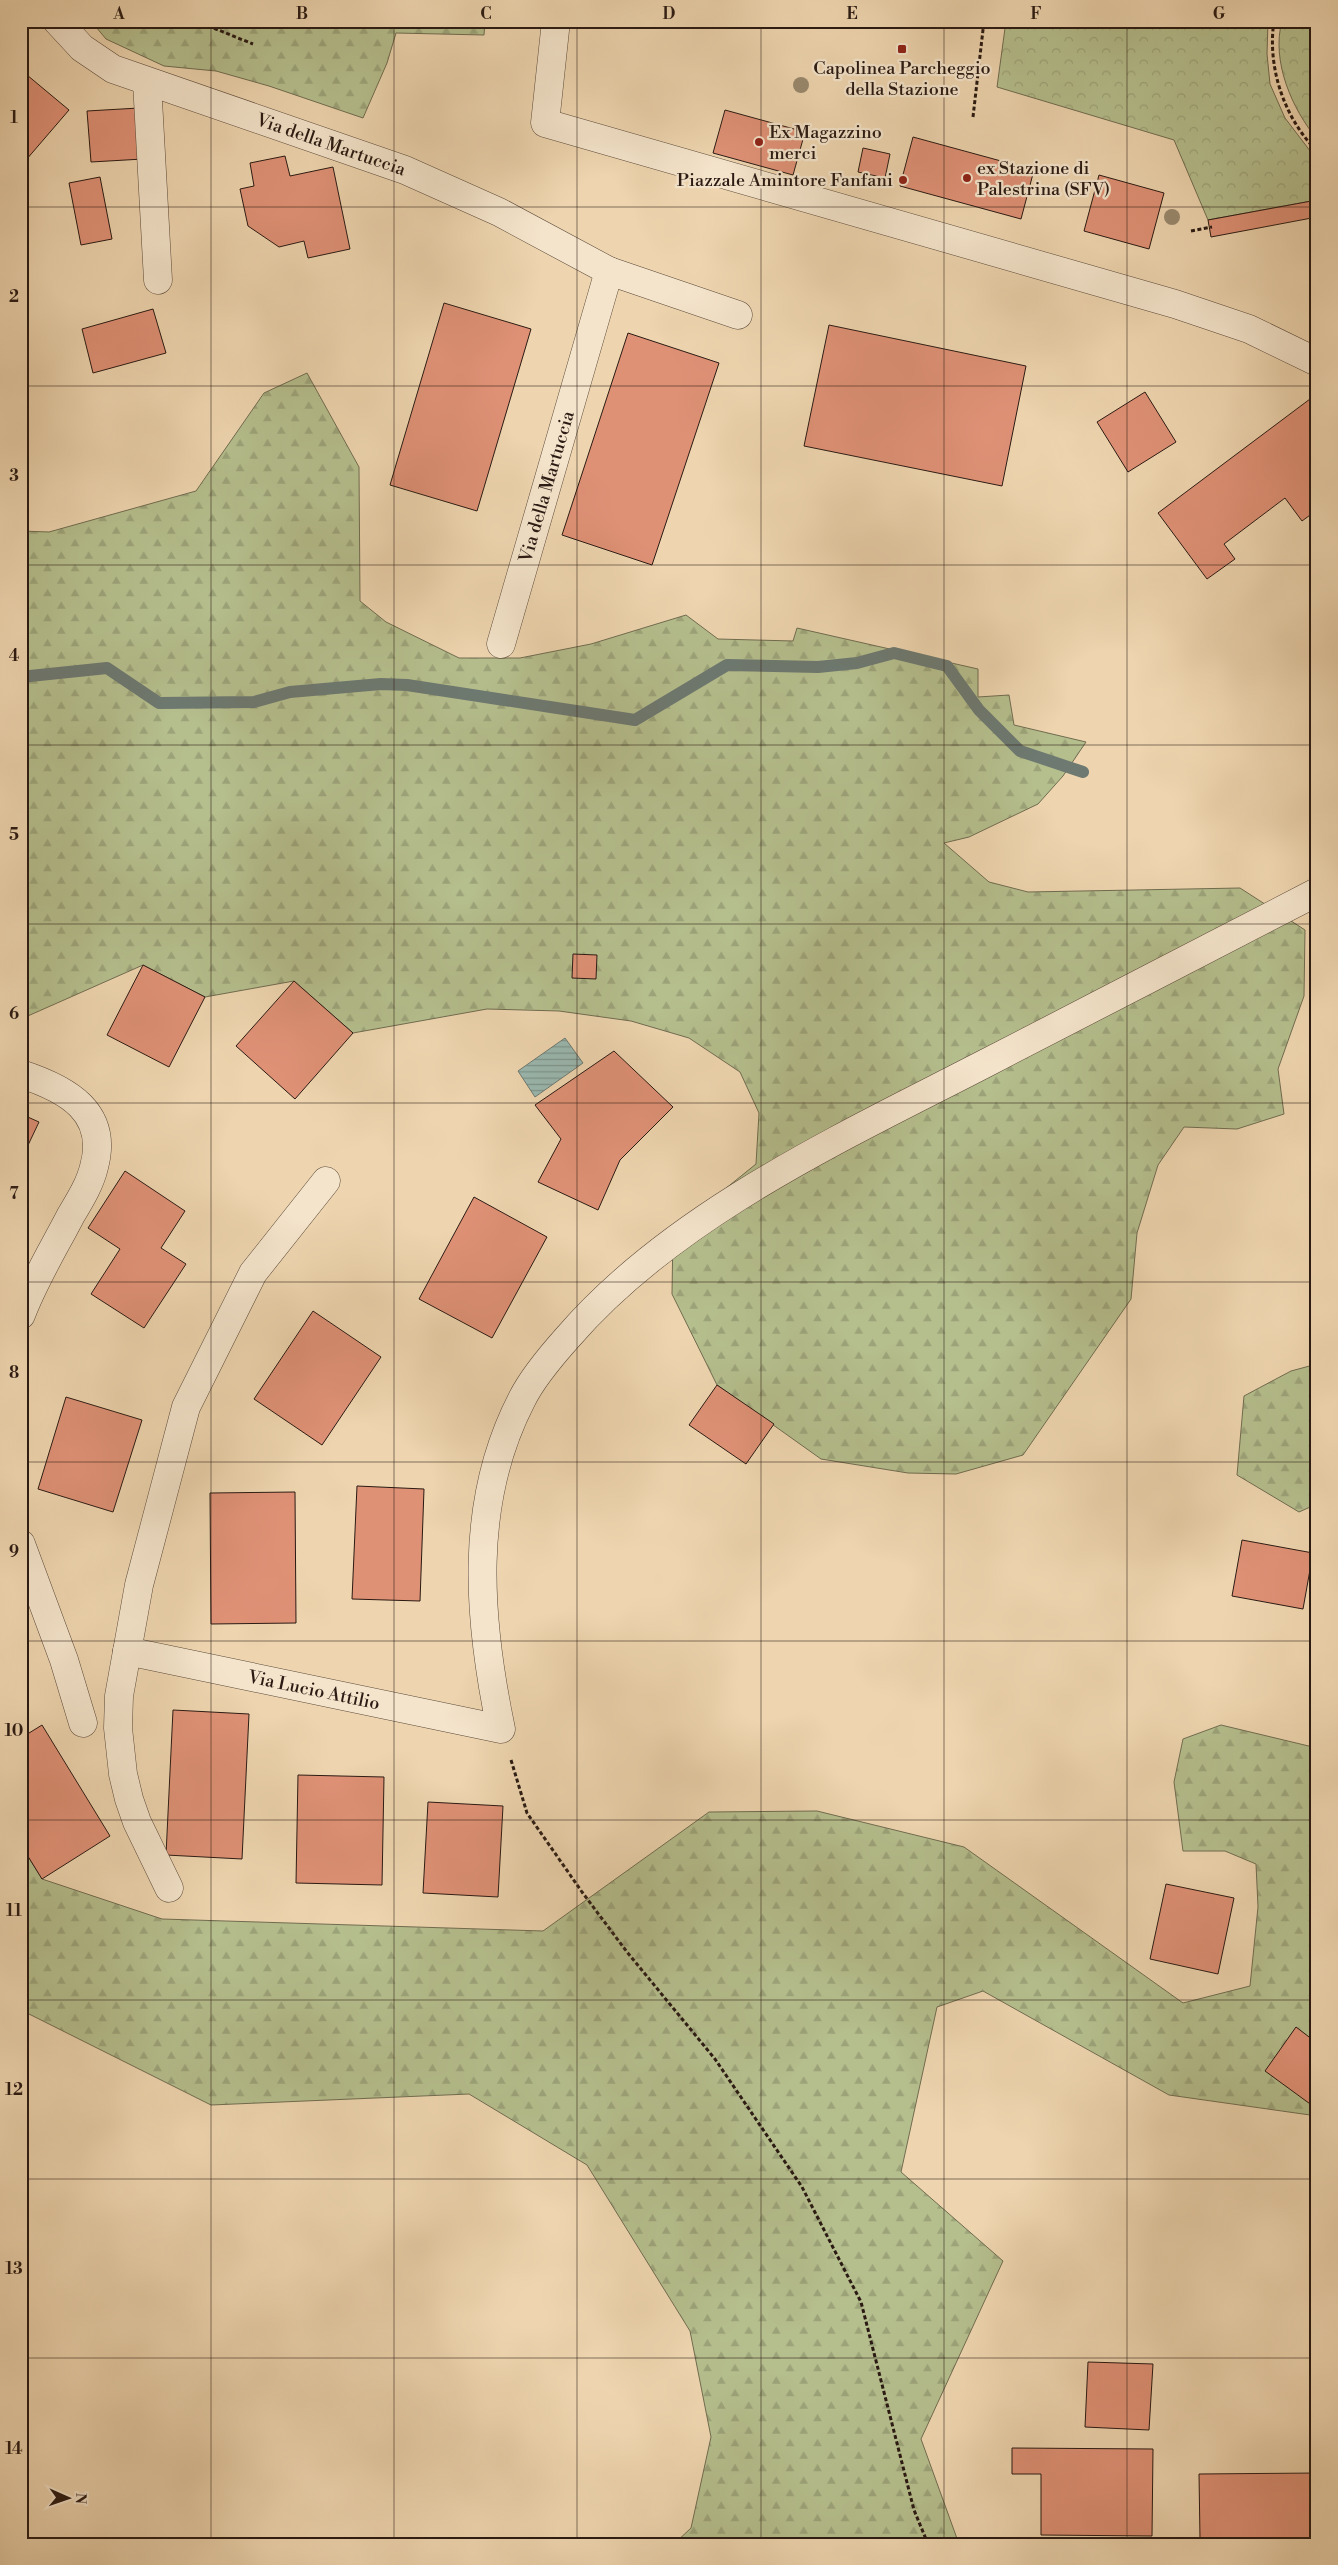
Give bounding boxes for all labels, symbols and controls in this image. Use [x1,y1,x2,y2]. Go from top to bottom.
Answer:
text: A [112,4,125,24]
text: B [296,4,308,24]
text: C [480,4,492,24]
text: D [663,4,676,24]
text: E [846,4,858,24]
text: F [1030,4,1042,24]
text: G [1213,4,1226,24]
marker: Capolinea Parcheggio della Stazione [896,43,908,55]
place label: Capolinea Parcheggio della Stazione [813,57,991,101]
text: 1 [10,108,18,128]
street label: Via della Martuccia [252,108,410,182]
place label: Ex Magazzino merci [769,121,882,165]
marker: Ex Magazzino merci [753,136,765,148]
place label: ex Stazione di Palestrina (SFV) [977,157,1110,201]
place label: Piazzale Amintore Fanfani [677,169,893,192]
marker: ex Stazione di Palestrina (SFV) [961,172,973,184]
marker: Piazzale Amintore Fanfani [897,174,909,186]
text: 2 [9,287,19,307]
street label: Via della Martuccia [514,407,580,566]
text: 3 [9,466,19,486]
text: 4 [9,646,20,666]
text: 5 [9,825,19,845]
text: 6 [9,1004,19,1024]
text: 7 [9,1184,19,1204]
text: 8 [9,1363,19,1383]
text: 9 [9,1542,19,1562]
street label: Via Lucio Attilio [245,1665,382,1715]
text: 10 [5,1721,23,1741]
text: 11 [6,1901,22,1921]
text: 12 [5,2080,23,2100]
text: 13 [5,2259,23,2279]
text: 14 [5,2439,23,2459]
north arrow [42,2472,92,2522]
text: N [71,2493,89,2504]

